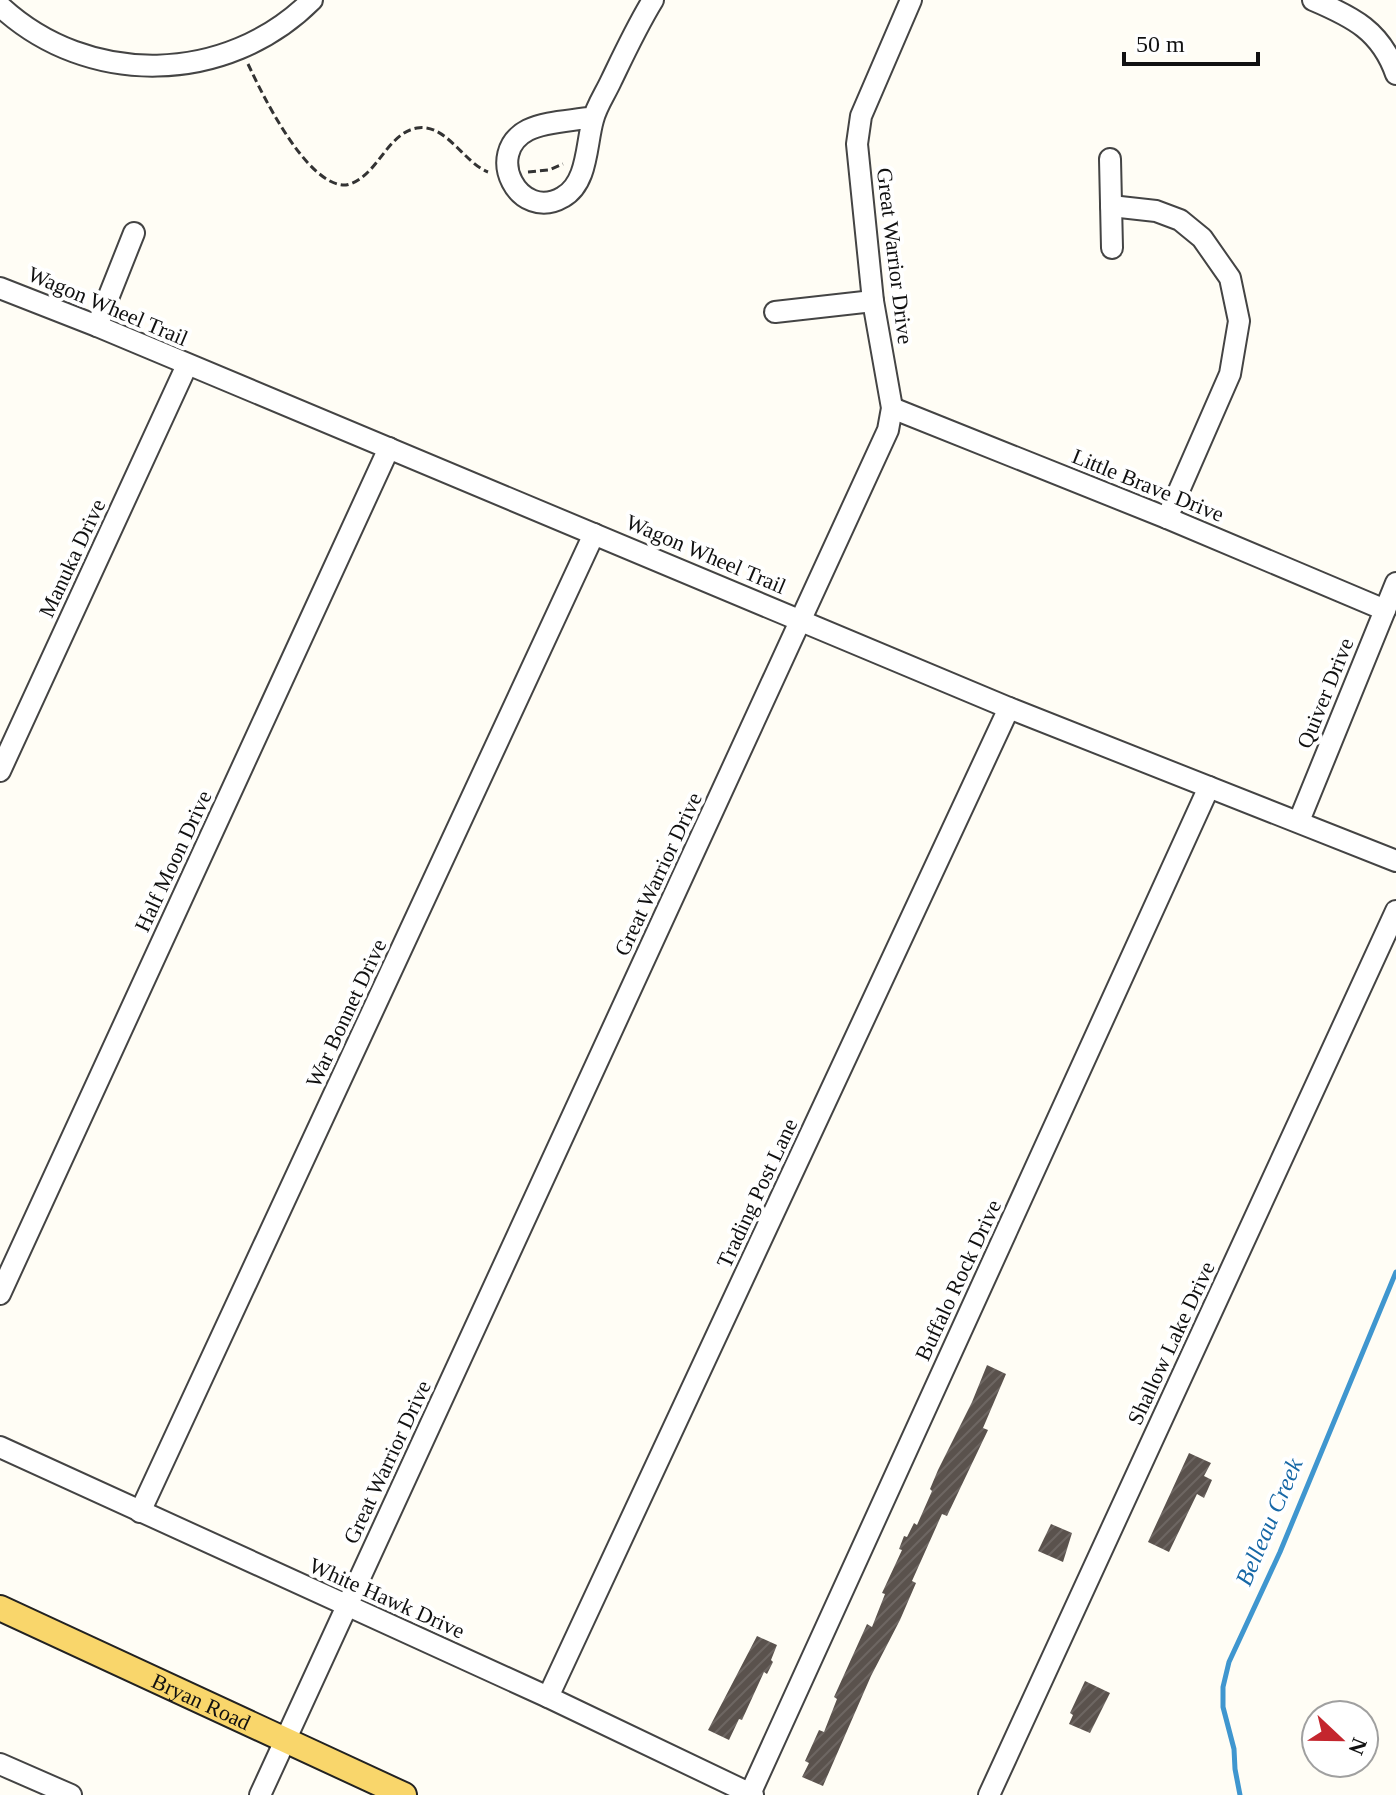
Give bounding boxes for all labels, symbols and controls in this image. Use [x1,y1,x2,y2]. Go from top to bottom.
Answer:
scale bar [1124,16,1258,66]
text: 50 m [1136,31,1185,57]
street label: Great Warrior Drive [872,166,918,346]
street label: Wagon Wheel Trail [24,261,192,351]
street label: Little Brave Drive [1069,443,1227,527]
street label: Manuka Drive [34,495,110,621]
street label: Wagon Wheel Trail [622,509,790,599]
street label: Quiver Drive [1292,634,1358,752]
street label: Half Moon Drive [129,786,217,936]
street label: Great Warrior Drive [609,788,707,960]
street label: War Bonnet Drive [301,935,391,1091]
street label: Trading Post Lane [711,1114,803,1272]
street label: Buffalo Rock Drive [910,1196,1006,1364]
street label: Shallow Lake Drive [1122,1257,1220,1429]
street label: Great Warrior Drive [338,1376,436,1548]
water label: Belleau Creek [1231,1454,1308,1590]
street label: White Hawk Drive [305,1553,469,1643]
street label: Bryan Road [148,1668,255,1735]
north arrow [1300,1699,1380,1779]
text: N [1343,1734,1373,1758]

